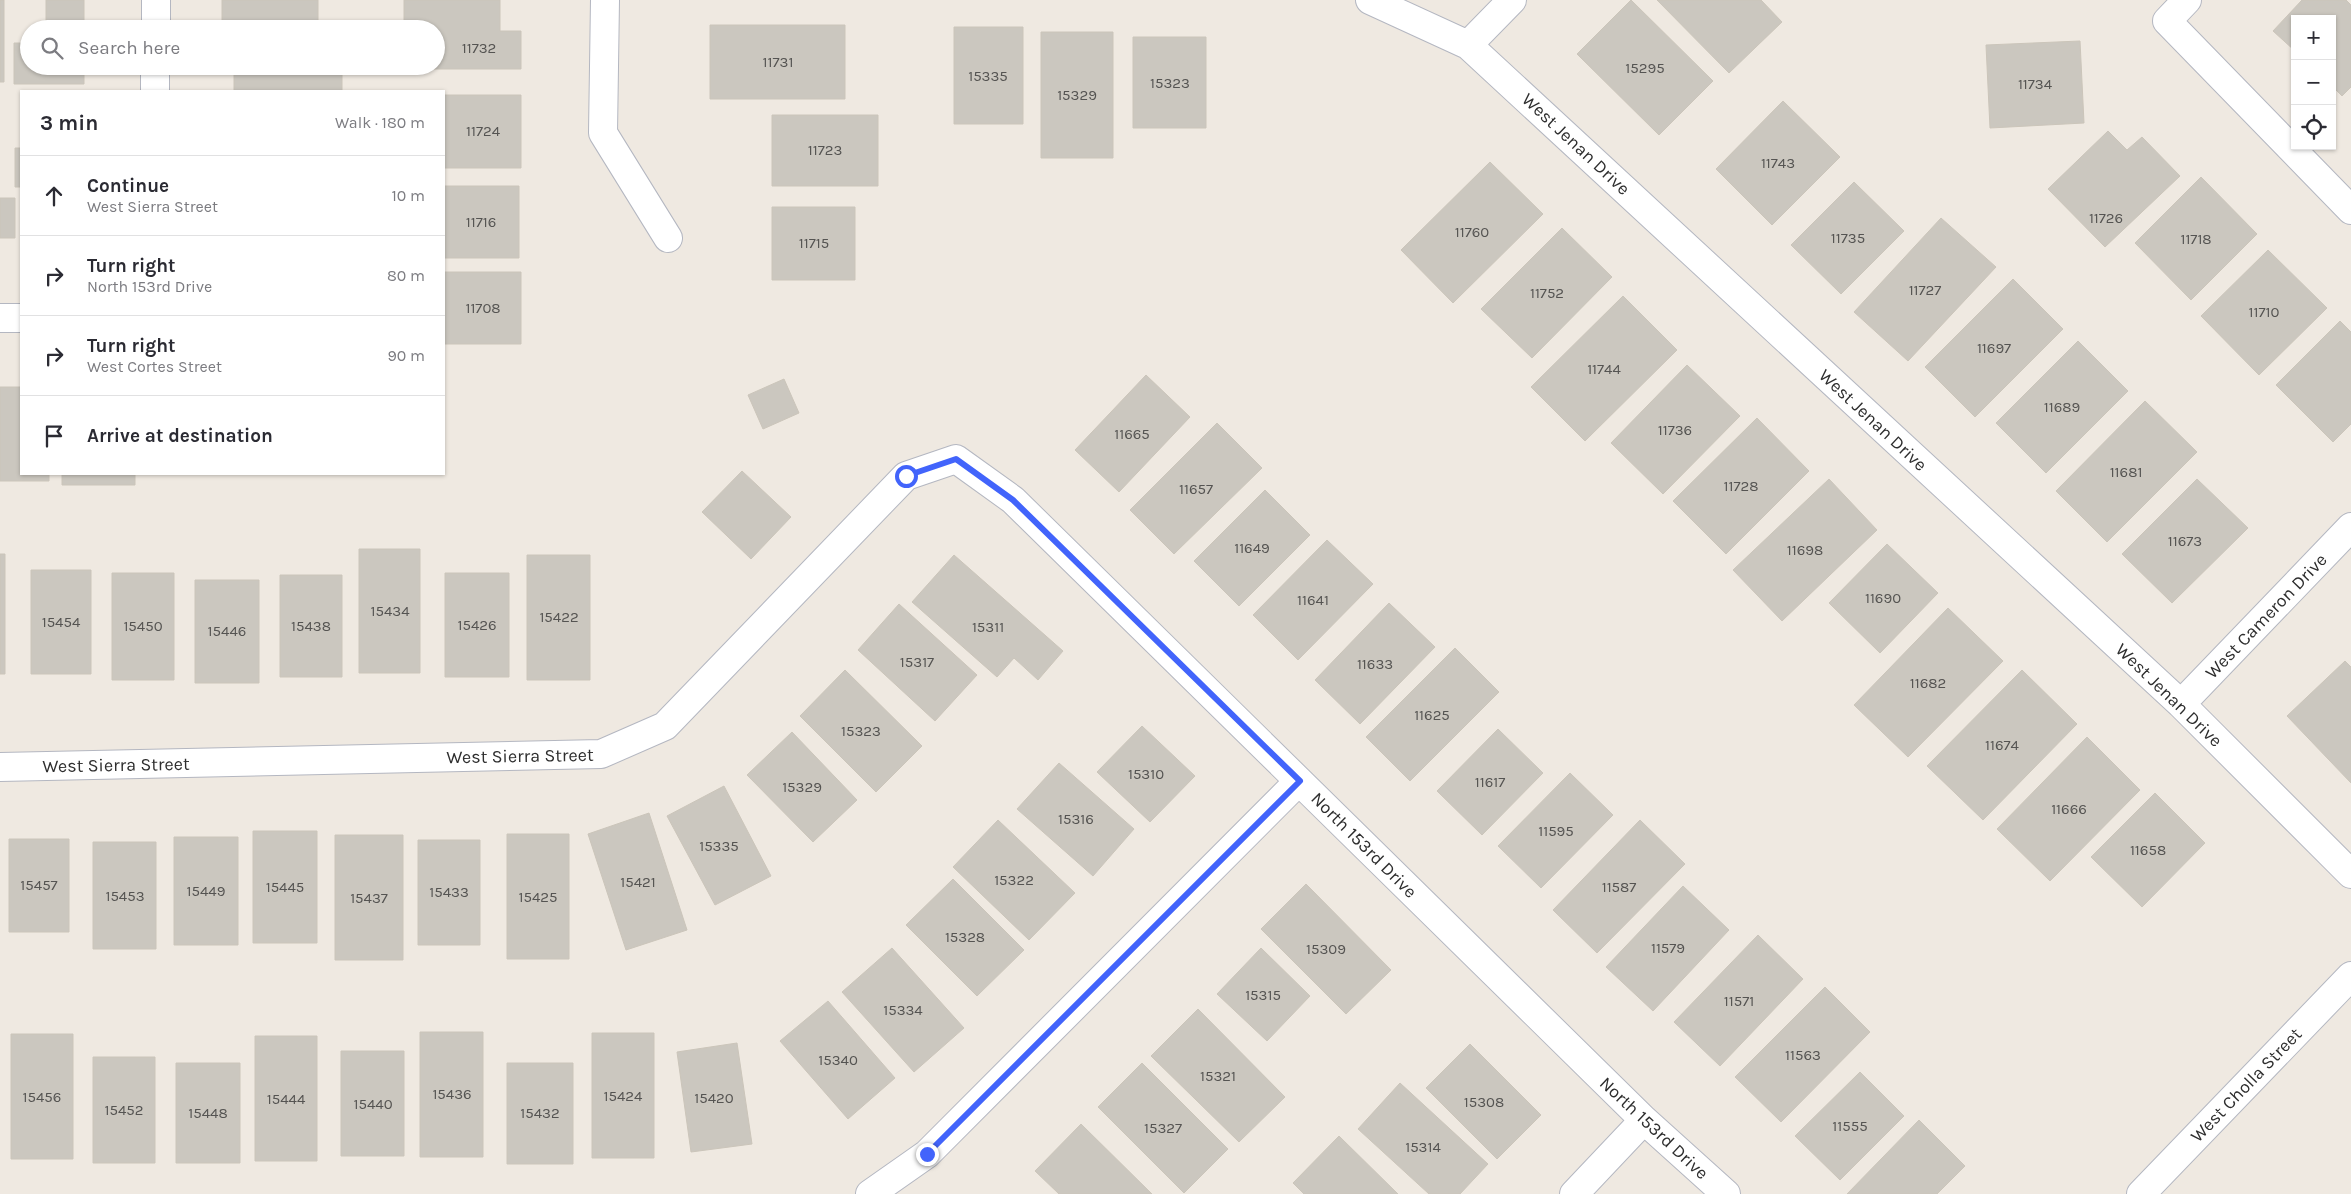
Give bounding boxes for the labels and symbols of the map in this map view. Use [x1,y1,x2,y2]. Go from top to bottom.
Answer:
house number: 11732 [462,39,496,57]
house number: 11731 [763,53,793,71]
house number: 15295 [1625,59,1665,77]
house number: 15335 [968,67,1008,85]
house number: 15323 [1150,74,1190,92]
house number: 11734 [2018,75,2053,93]
house number: 15329 [1057,86,1097,104]
street label: West Jenan Drive [1517,88,1635,200]
house number: 11724 [466,122,501,140]
house number: 11723 [808,141,842,159]
house number: 11743 [1761,154,1795,172]
house number: 11726 [2089,209,2123,227]
house number: 11716 [466,213,496,231]
house number: 11760 [1455,223,1489,241]
house number: 11735 [1831,229,1865,247]
house number: 11718 [2180,230,2212,248]
house number: 11715 [799,234,829,252]
house number: 11727 [1909,281,1941,299]
house number: 11752 [1530,284,1564,302]
house number: 11708 [465,299,501,317]
house number: 11710 [2249,303,2280,321]
house number: 11697 [1977,339,2011,357]
house number: 11744 [1587,360,1621,378]
street label: West Jenan Drive [1814,364,1932,476]
house number: 11689 [2044,398,2080,416]
house number: 11736 [1658,421,1692,439]
house number: 11665 [1114,425,1150,443]
house number: 11681 [2110,463,2142,481]
route start [895,465,918,488]
house number: 11728 [1724,477,1758,495]
house number: 11657 [1179,480,1213,498]
house number: 11673 [2168,532,2202,550]
house number: 11649 [1234,539,1270,557]
house number: 11698 [1787,541,1823,559]
street label: West Cameron Drive [2200,549,2332,683]
house number: 11690 [1865,589,1901,607]
house number: 11641 [1297,591,1329,609]
house number: 15434 [370,602,410,620]
house number: 15422 [539,608,579,626]
house number: 15454 [42,613,81,631]
house number: 15426 [457,616,497,634]
house number: 15450 [123,617,163,635]
house number: 15438 [291,617,331,635]
house number: 15311 [972,618,1004,636]
house number: 15446 [208,622,246,640]
street label: West Jenan Drive [2111,639,2227,751]
house number: 15317 [900,653,934,671]
house number: 11633 [1357,655,1393,673]
house number: 11682 [1910,674,1946,692]
house number: 11625 [1414,706,1450,724]
house number: 15323 [841,722,881,740]
house number: 11674 [1985,736,2020,754]
street label: West Sierra Street [446,744,594,768]
street label: West Sierra Street [42,753,190,777]
house number: 15310 [1128,765,1164,783]
house number: 11617 [1475,773,1505,791]
house number: 15329 [782,778,822,796]
street label: North 153rd Drive [1306,787,1422,903]
house number: 11666 [2051,800,2087,818]
house number: 15316 [1058,810,1094,828]
house number: 11595 [1538,822,1574,840]
house number: 15335 [699,837,739,855]
house number: 11658 [2130,841,2166,859]
house number: 15322 [994,871,1034,889]
house number: 15421 [620,873,656,891]
house number: 15457 [20,876,58,894]
house number: 15445 [266,878,304,896]
house number: 11587 [1602,878,1636,896]
house number: 15449 [187,882,225,900]
house number: 15433 [429,883,469,901]
house number: 15453 [105,887,145,905]
house number: 15425 [519,888,557,906]
house number: 15437 [350,889,388,907]
house number: 15328 [945,928,985,946]
house number: 11579 [1651,939,1685,957]
house number: 15309 [1306,940,1346,958]
house number: 15315 [1245,986,1281,1004]
house number: 11571 [1724,992,1754,1010]
house number: 15334 [883,1001,923,1019]
street label: West Cholla Street [2186,1023,2306,1147]
house number: 11563 [1785,1046,1821,1064]
house number: 15340 [818,1051,858,1069]
house number: 15321 [1200,1067,1236,1085]
street label: North 153rd Drive [1595,1072,1713,1184]
house number: 15436 [432,1085,472,1103]
house number: 15424 [604,1087,643,1105]
house number: 15456 [23,1088,61,1106]
house number: 15420 [694,1089,734,1107]
house number: 15444 [267,1090,306,1108]
house number: 15308 [1464,1093,1504,1111]
house number: 15440 [353,1095,393,1113]
house number: 15452 [105,1101,143,1119]
house number: 15448 [188,1104,228,1122]
house number: 15432 [520,1104,560,1122]
house number: 11555 [1832,1117,1868,1135]
house number: 15327 [1144,1119,1182,1137]
house number: 15314 [1405,1138,1441,1156]
route end [916,1143,939,1166]

